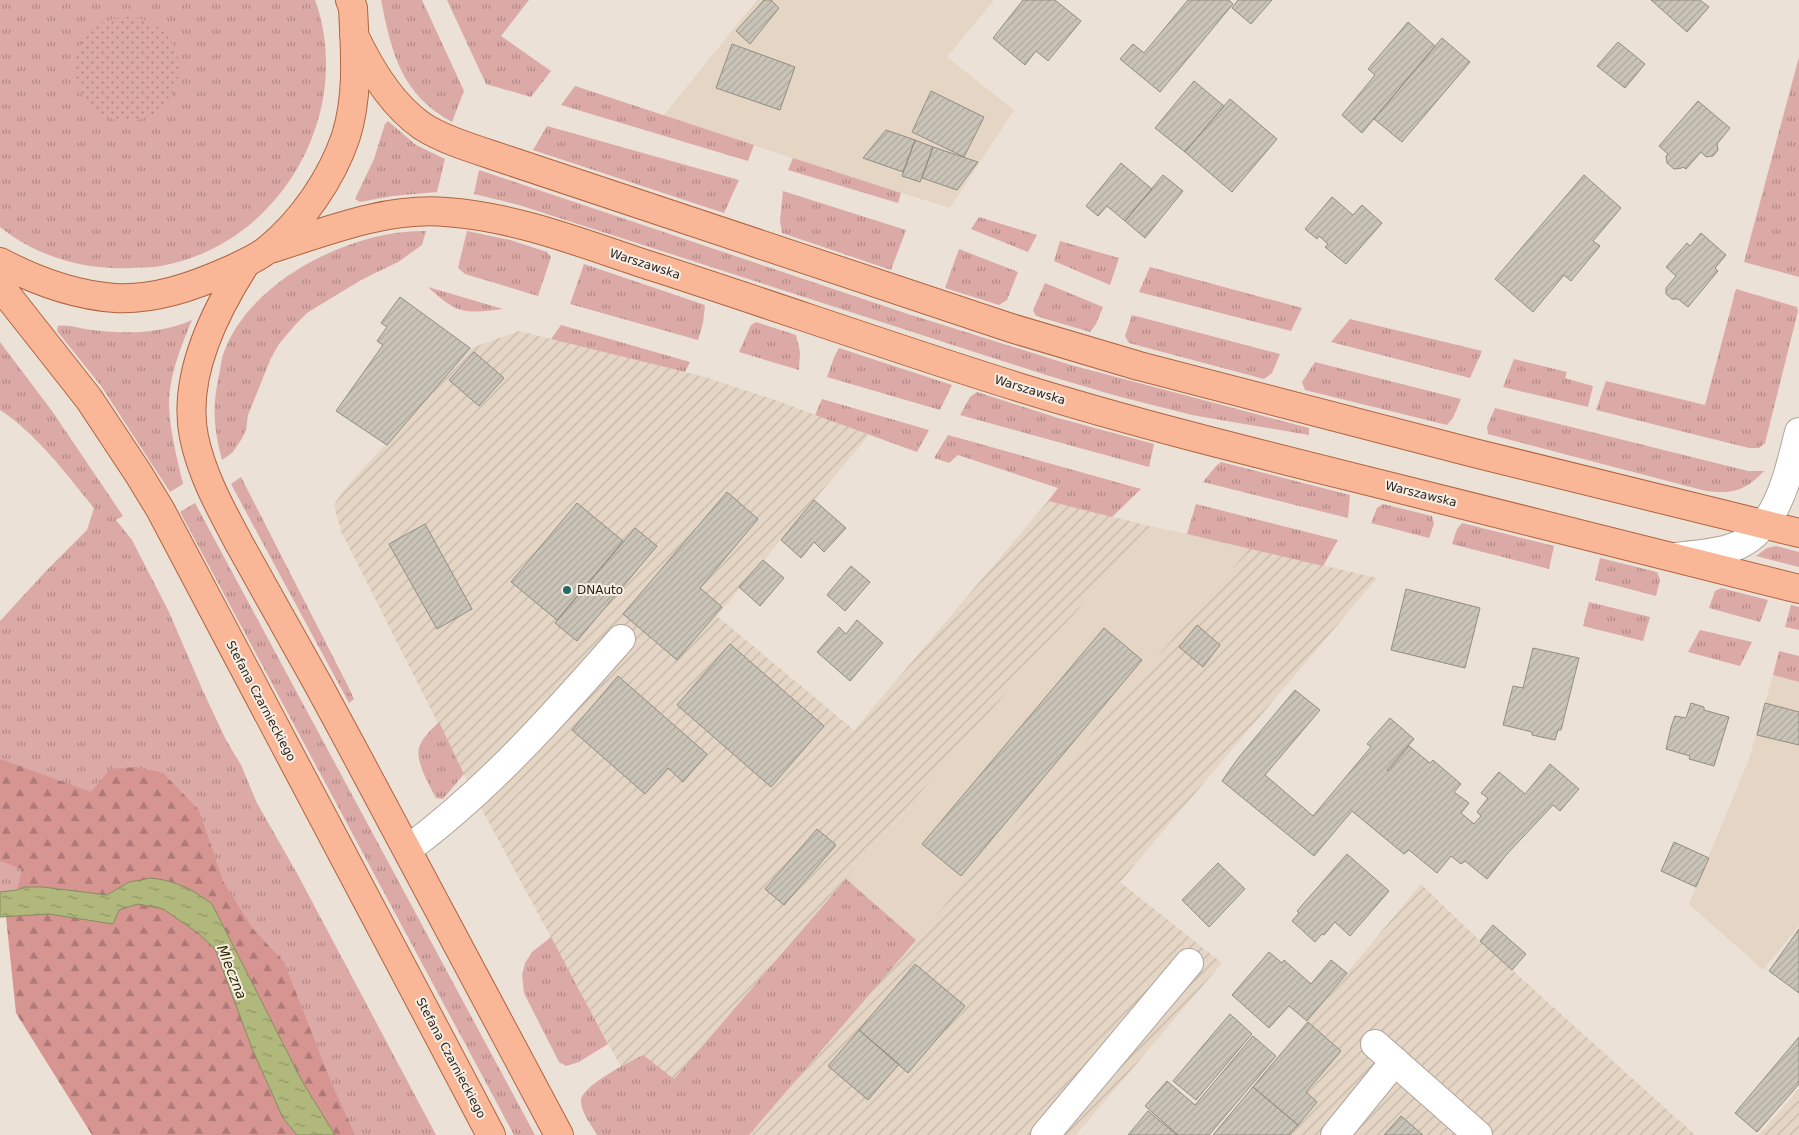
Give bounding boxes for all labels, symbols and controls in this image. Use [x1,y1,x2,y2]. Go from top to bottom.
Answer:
street label: Warszawska [608,246,682,282]
street label: Warszawska [993,373,1067,407]
street label: Warszawska [1384,478,1458,510]
place label: DNAuto [577,583,623,597]
marker: DNAuto [561,584,573,596]
street label: Stefana Czarnieckiego [223,638,299,764]
water label: Mleczna [214,943,250,1001]
street label: Stefana Czarnieckiego [413,995,489,1121]

